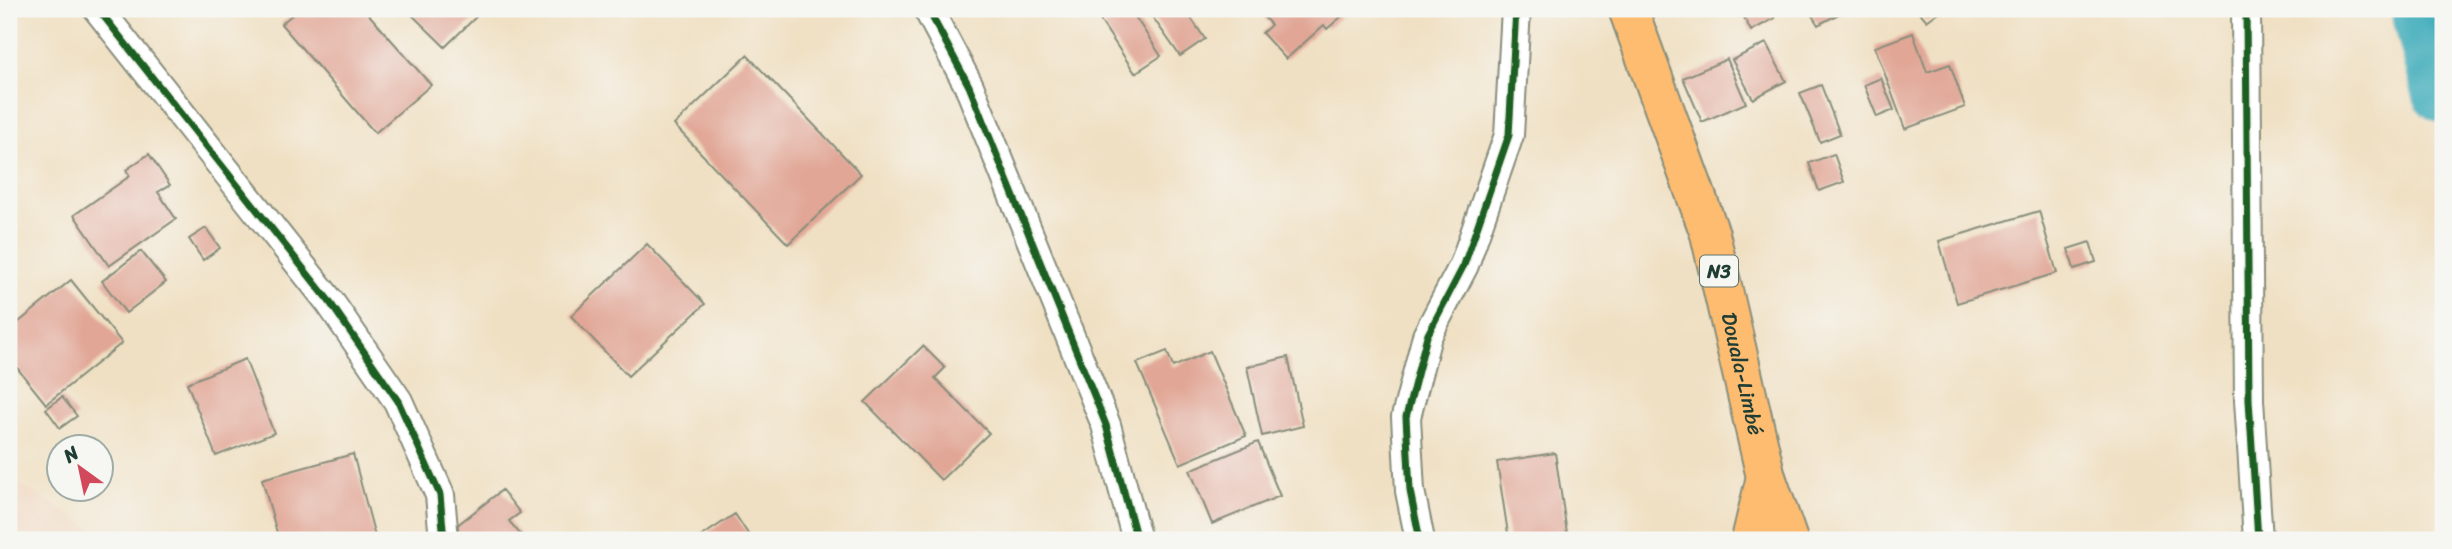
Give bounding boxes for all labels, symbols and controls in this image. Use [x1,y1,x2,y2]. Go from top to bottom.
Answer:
road number: N3 [1700,256,1738,286]
street label: Douala-Limbé [1710,309,1775,439]
north arrow [46,434,116,504]
text: N [56,436,86,472]

